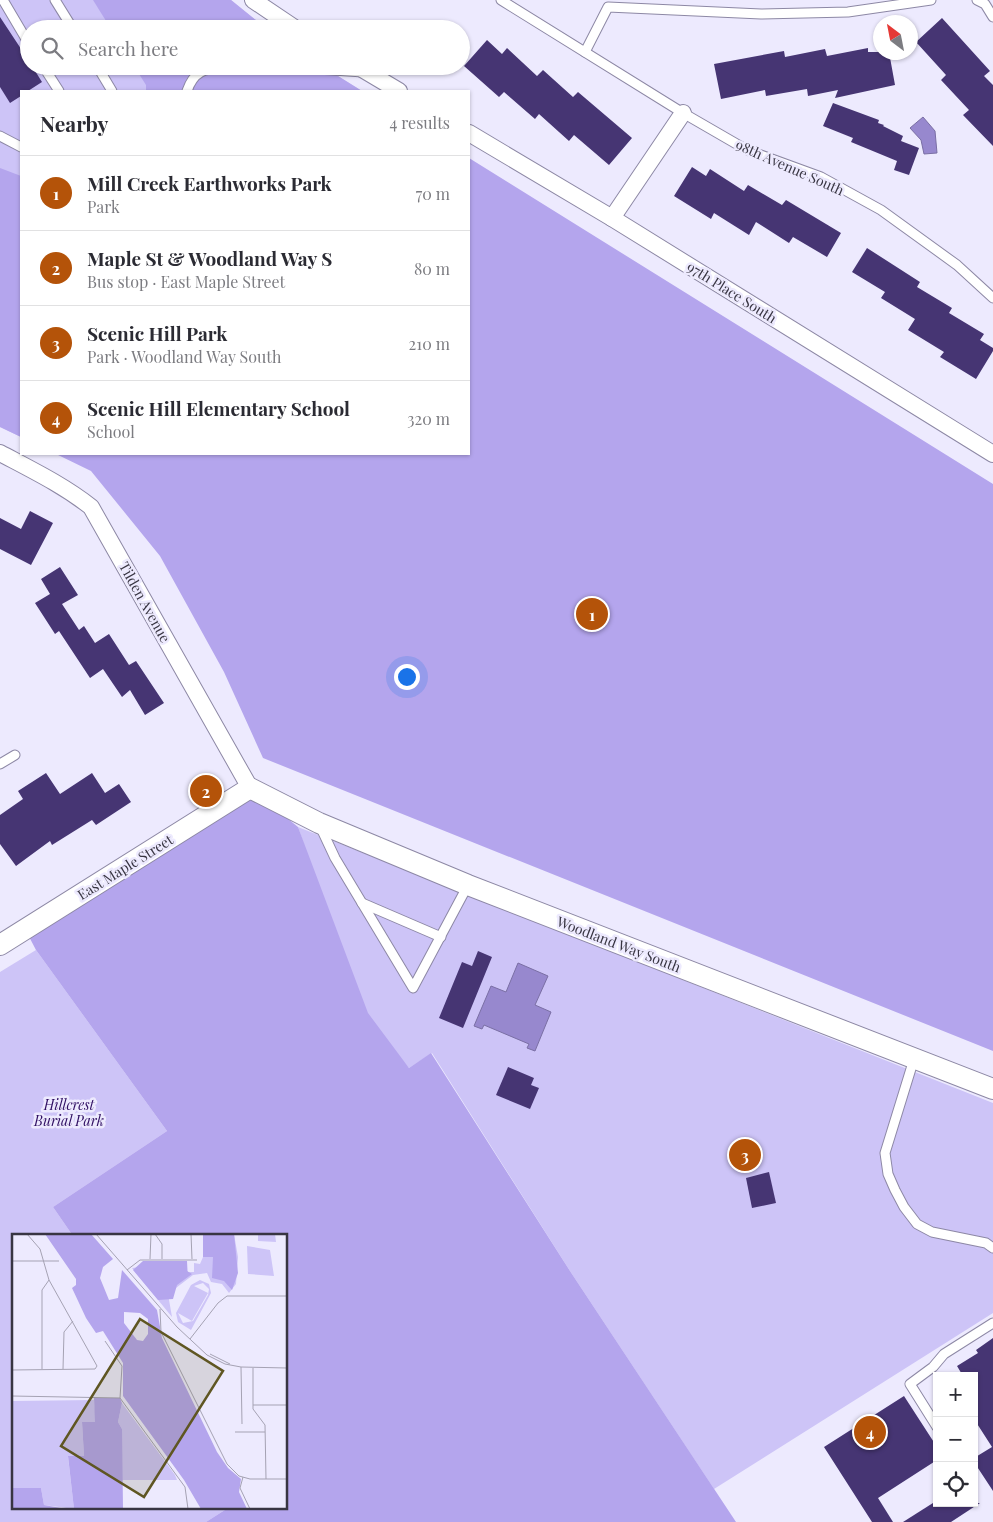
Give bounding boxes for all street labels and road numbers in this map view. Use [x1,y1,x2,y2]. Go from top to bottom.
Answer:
street label: 98th Avenue South [733,135,848,200]
street label: 97th Place South [684,257,781,328]
street label: Tilden Avenue [115,558,175,646]
street label: East Maple Street [74,829,177,904]
street label: Woodland Way South [553,911,684,977]

